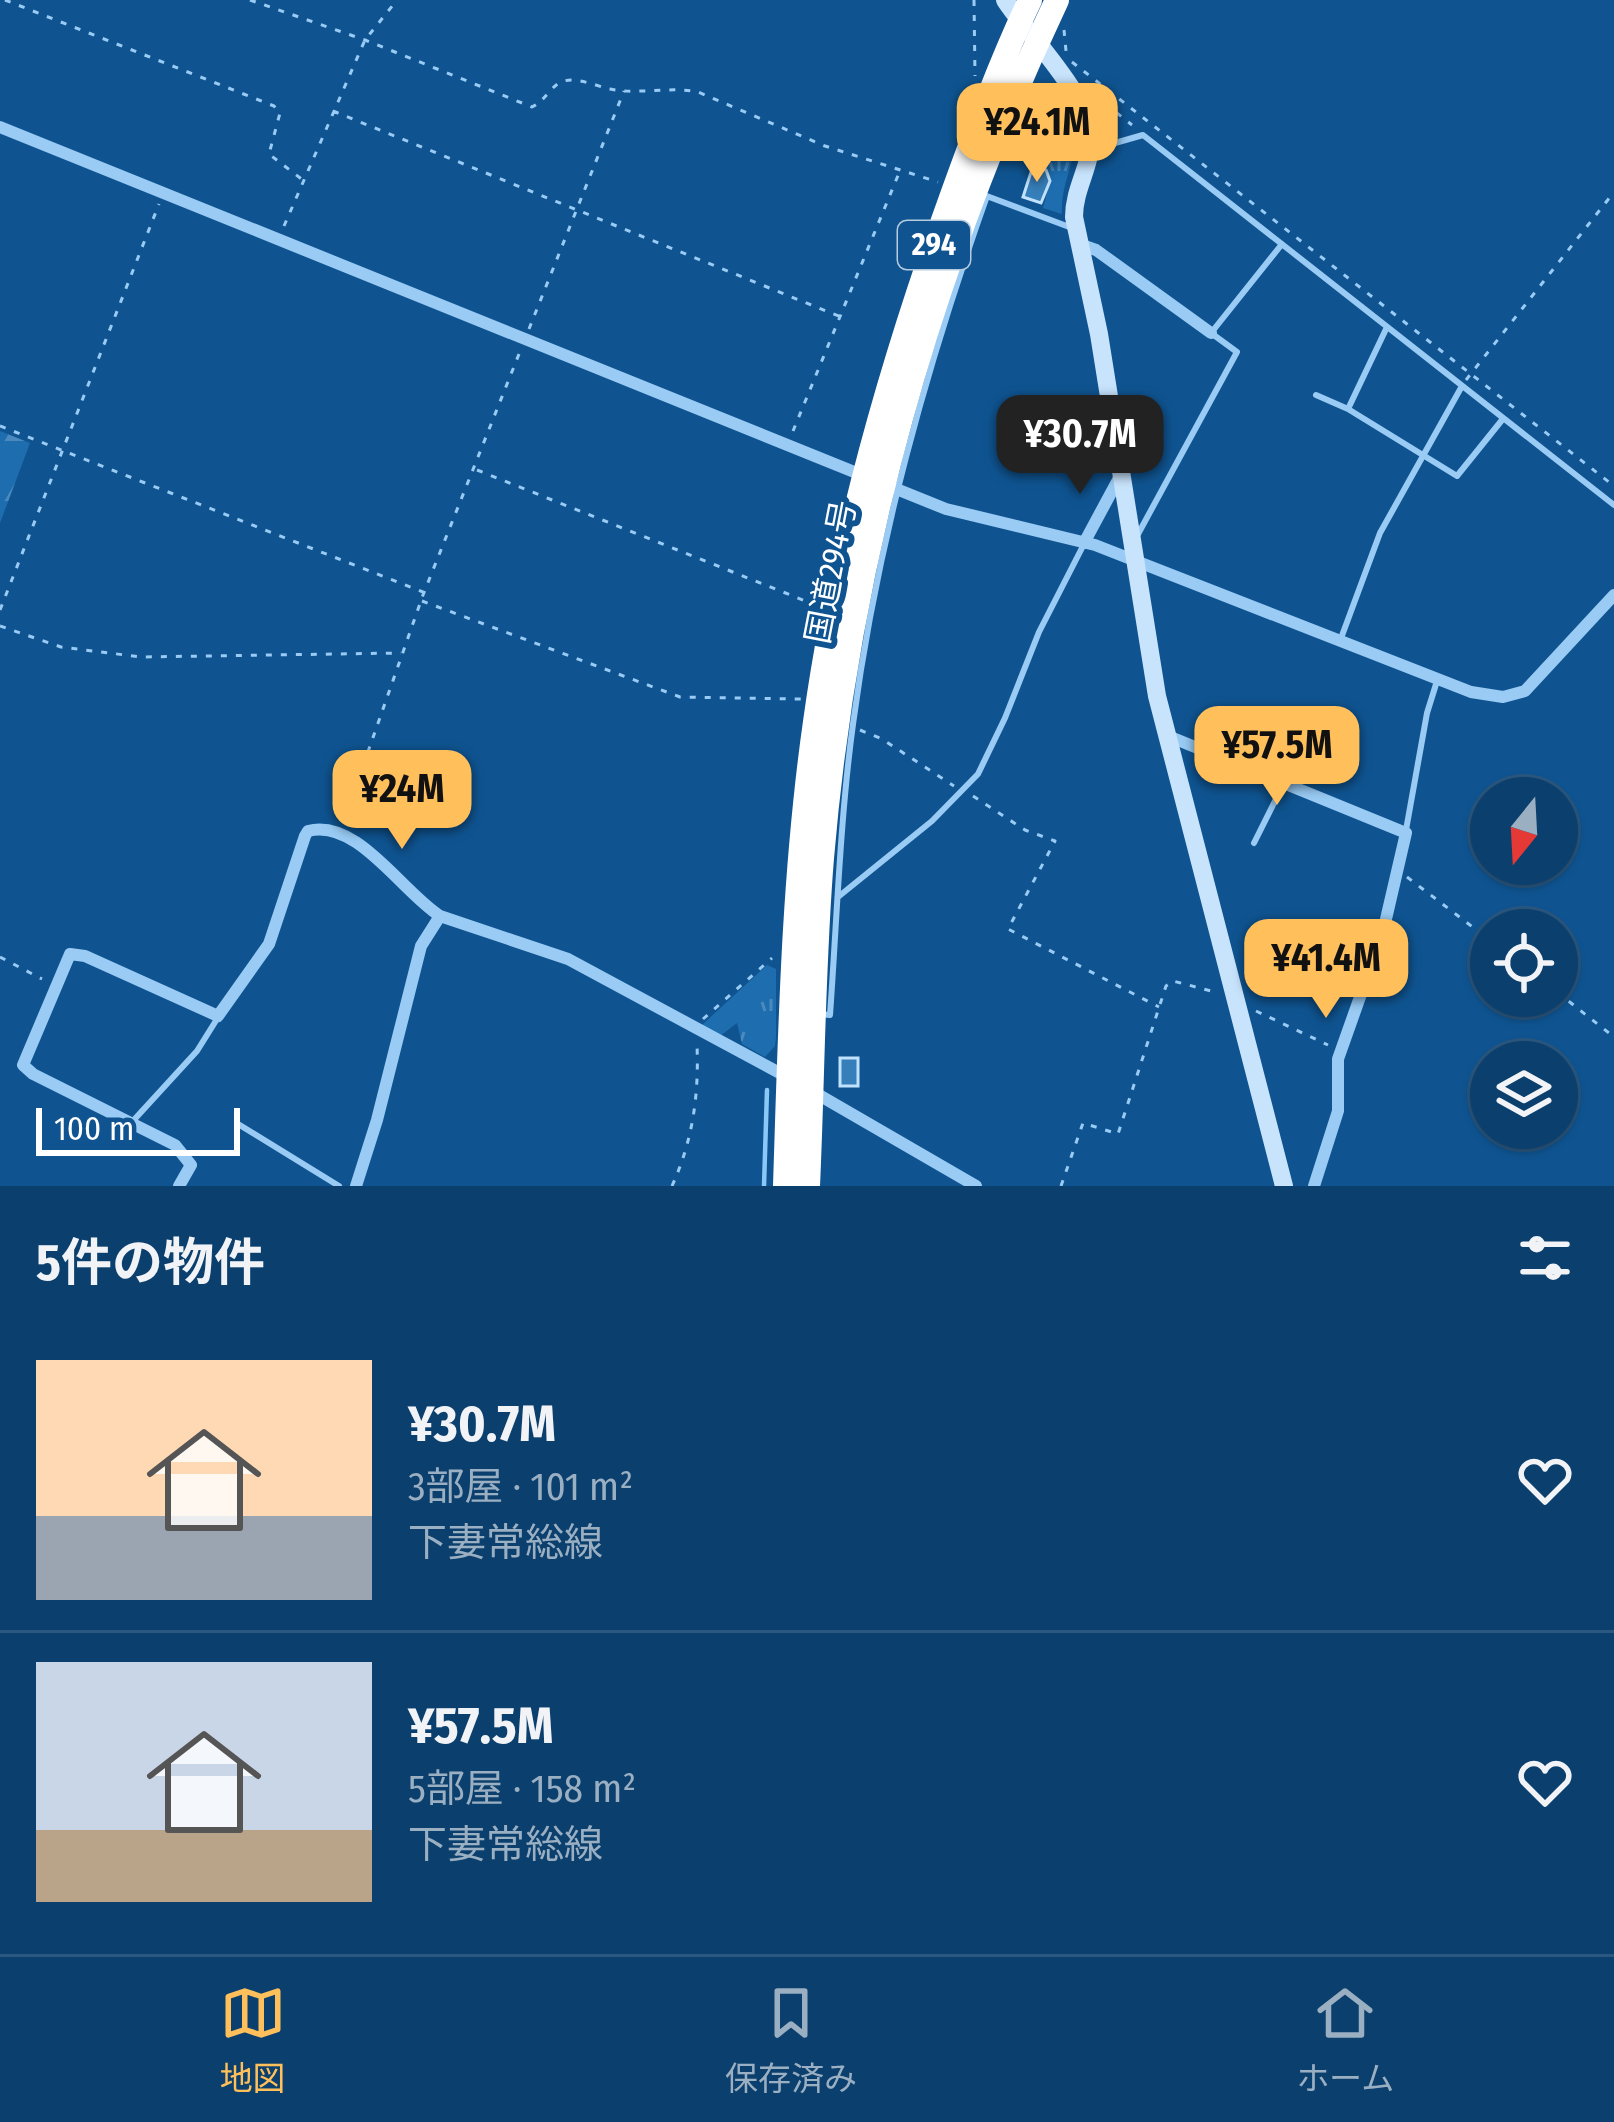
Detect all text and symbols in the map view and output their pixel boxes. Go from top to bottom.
pin: ¥24.1M [939,83,1135,185]
text: ¥24.1M [984,99,1090,145]
road number: 294 [898,221,970,269]
pin: ¥30.7M [982,395,1178,497]
text: ¥30.7M [1023,411,1137,457]
street label: 国道294号 [798,497,864,647]
pin: ¥57.5M [1179,706,1375,808]
text: ¥57.5M [1221,722,1333,768]
pin: ¥24M [331,750,473,852]
text: ¥24M [360,766,444,812]
north arrow [1470,777,1578,885]
map controls [1470,777,1578,1149]
button: locate [1470,909,1578,1017]
pin: ¥41.4M [1228,919,1424,1021]
text: ¥41.4M [1271,935,1381,981]
button: layers [1470,1041,1578,1149]
scale bar [36,1102,240,1155]
text: 100 m [54,1109,134,1149]
icon: filters [1512,1225,1578,1291]
text: 5件の物件 [36,1232,265,1294]
text: ¥30.7M [408,1393,556,1455]
icon: home [132,1408,276,1552]
icon: heart [1512,1447,1578,1513]
text: 3部屋 · 101 m² [408,1464,633,1510]
text: 下妻常総線 [408,1520,603,1566]
text: ¥57.5M [408,1695,553,1757]
icon: home [132,1710,276,1854]
icon: heart [1512,1749,1578,1815]
text: 5部屋 · 158 m² [408,1766,636,1812]
text: 下妻常総線 [408,1822,603,1868]
tab: 地図 [220,1980,286,2100]
tab: 保存済み [725,1980,857,2100]
tab: ホーム [1296,1980,1394,2100]

